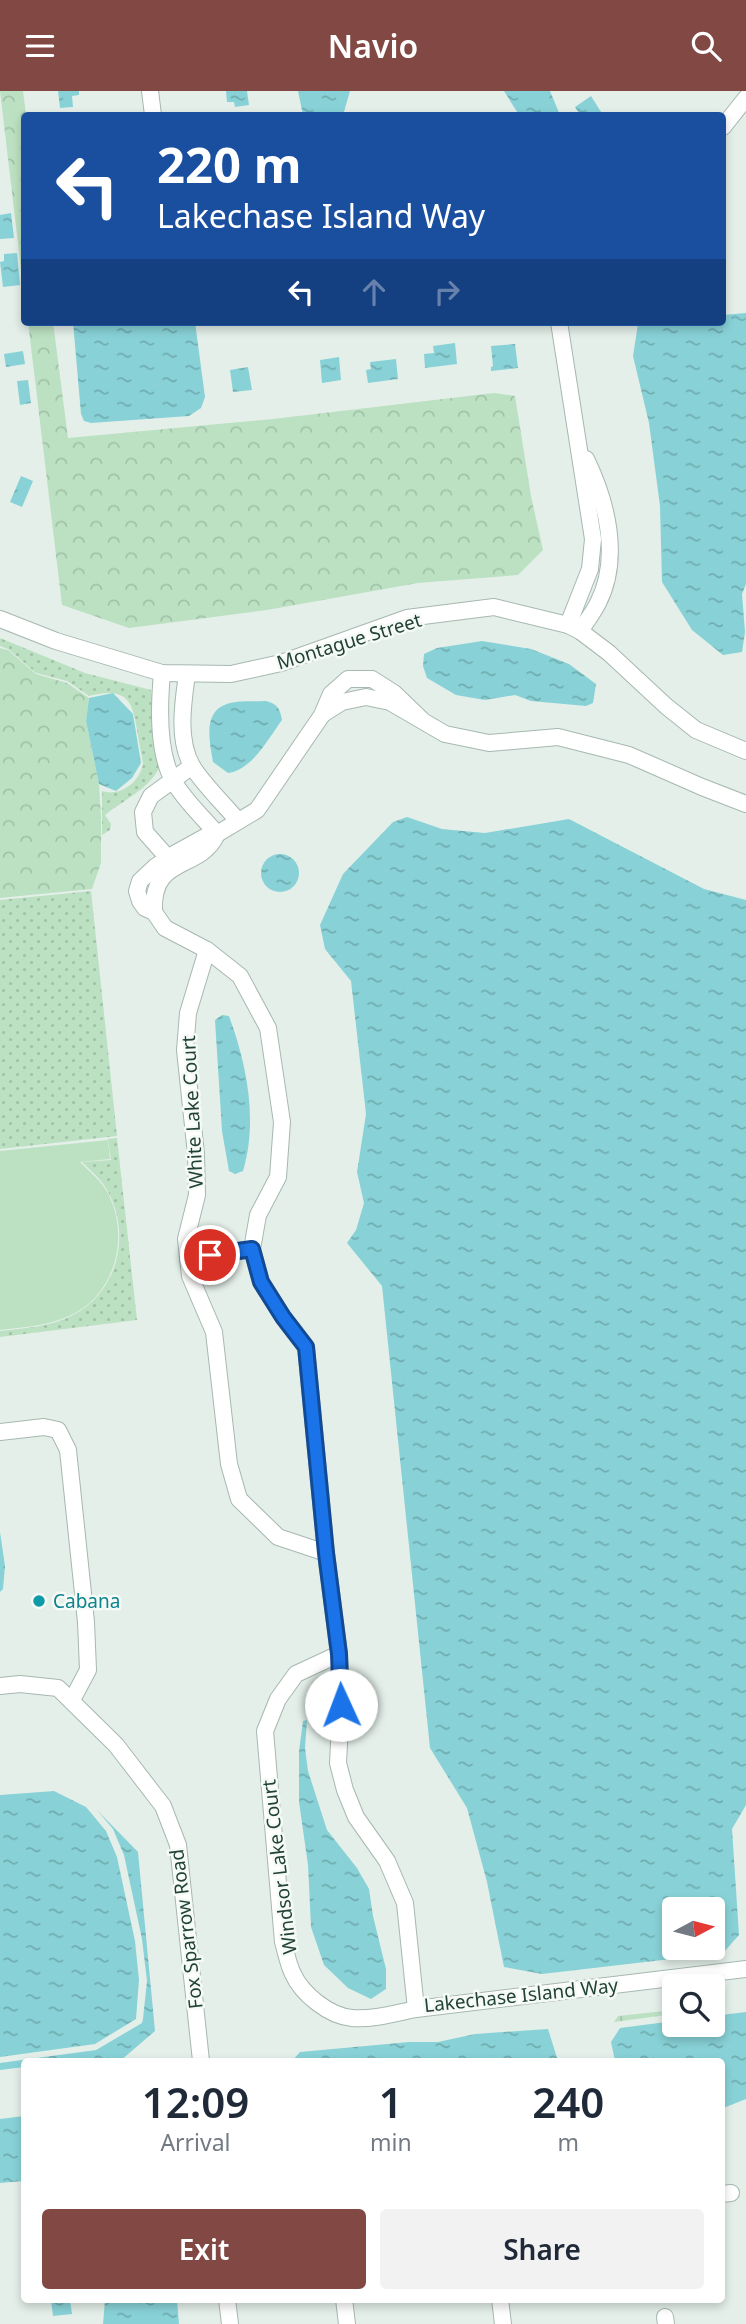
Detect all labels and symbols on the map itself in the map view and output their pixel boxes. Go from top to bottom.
street label: Montague Street [273,607,425,675]
street label: White Lake Court [175,1035,209,1189]
pin [180,1225,240,1285]
place label: Cabana [53,1588,120,1614]
marker: Cabana [31,1593,47,1609]
position arrow [304,1668,378,1742]
street label: Windsor Lake Court [255,1778,303,1956]
street label: Fox Sparrow Road [163,1848,209,2010]
north arrow [662,1897,724,1960]
street label: Lakechase Island Way [423,1972,620,2018]

